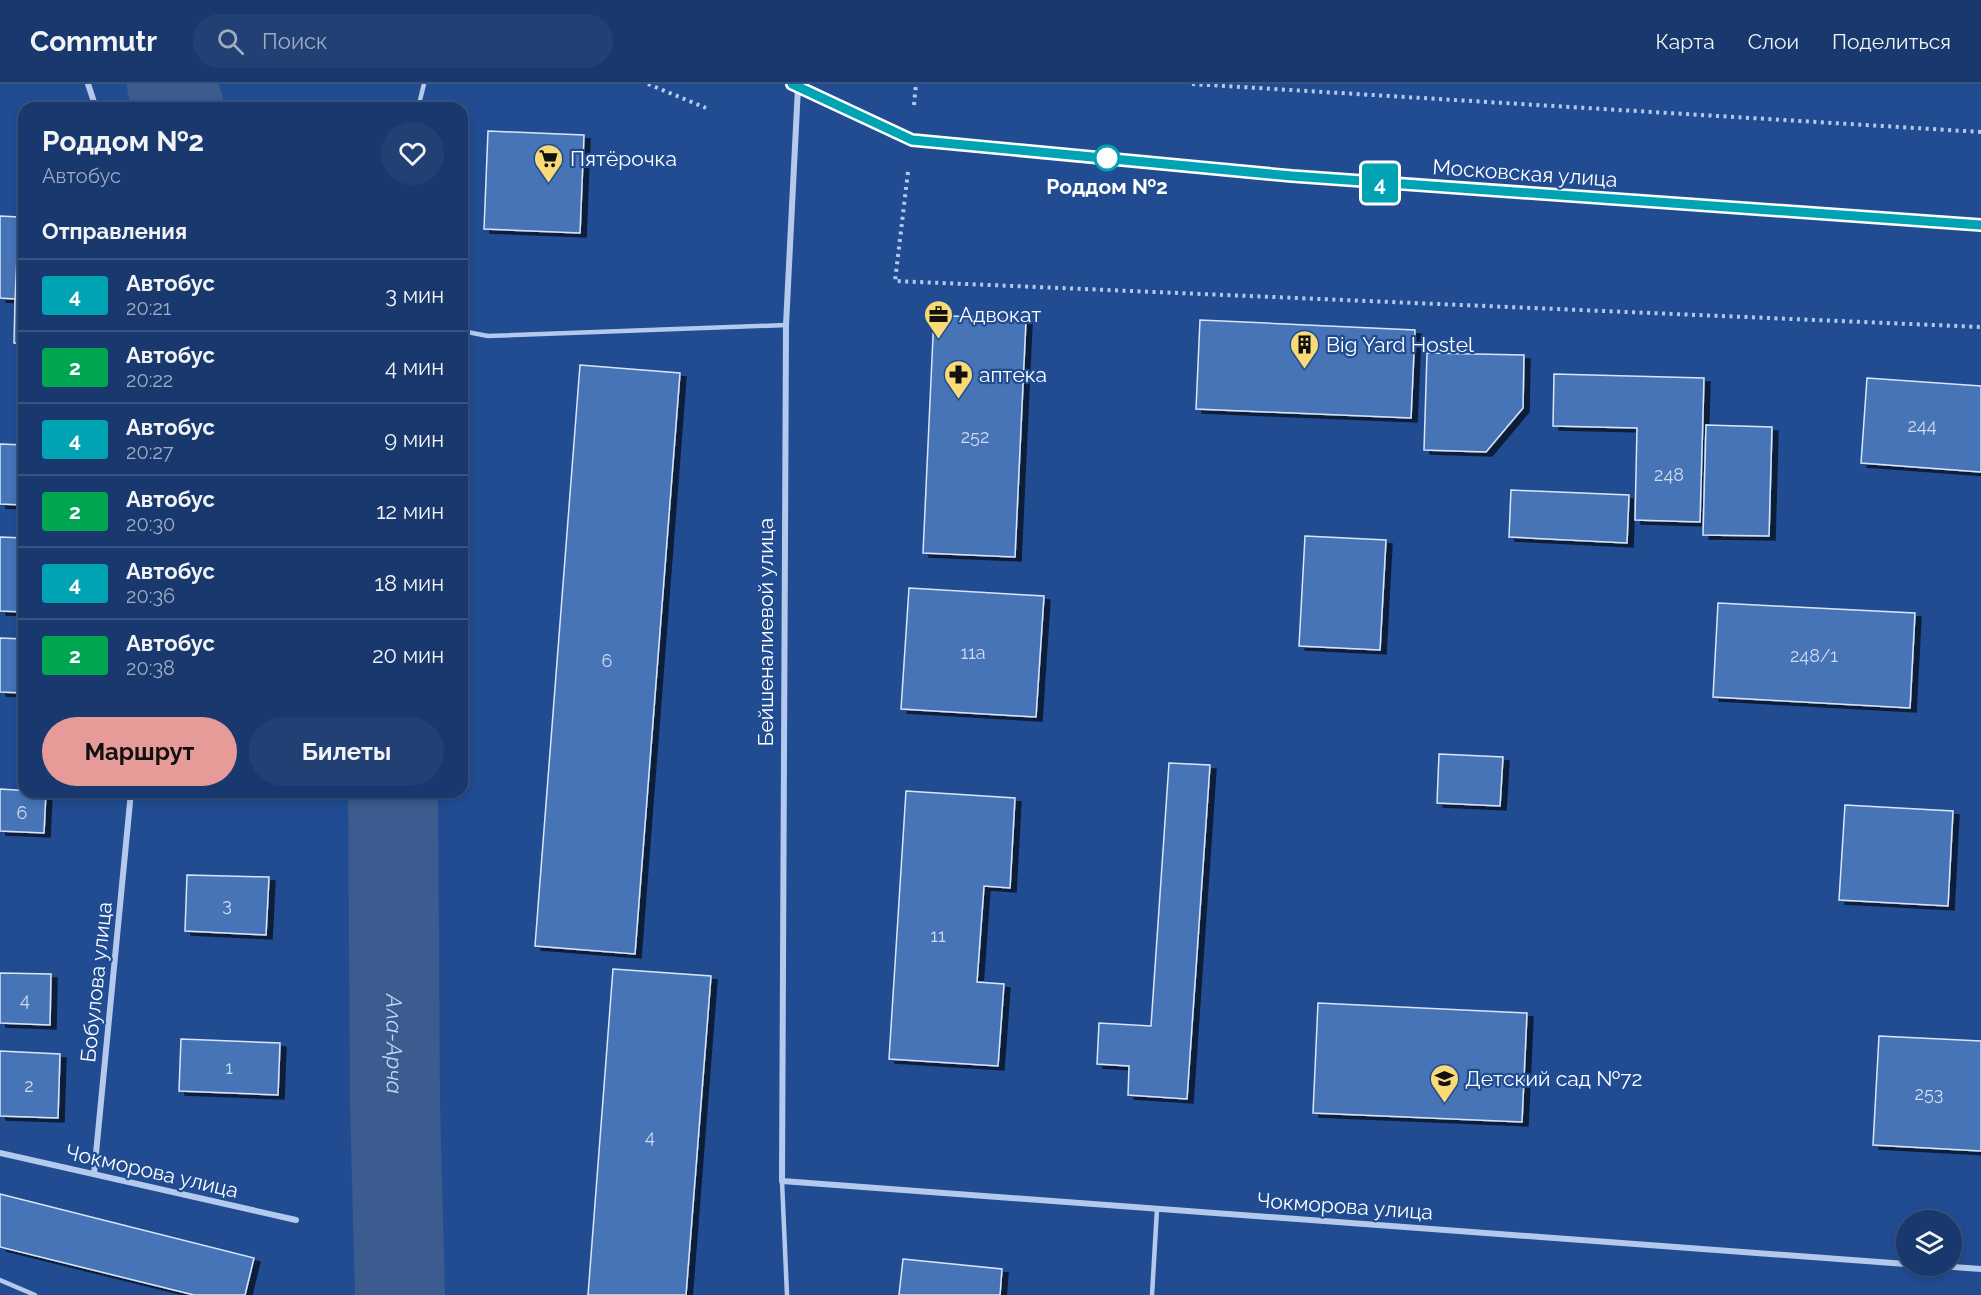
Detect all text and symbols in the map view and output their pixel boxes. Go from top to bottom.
search box [193,14,613,68]
text: Commutr [30,25,157,58]
icon: search [214,25,247,58]
text: Поиск [262,28,327,54]
text: Карта [1656,29,1715,54]
text: Слои [1748,29,1799,54]
text: Поделиться [1832,29,1951,54]
button: heart [381,122,444,185]
text: Роддом №2 [42,125,204,158]
supermarket icon: Пятёрочка [533,142,565,184]
marker: Роддом №2 [1094,145,1120,171]
place label: Пятёрочка [570,146,677,171]
street label: Московская улица [1432,154,1618,192]
text: Автобус [42,164,121,188]
line badge: 4 [1360,164,1400,202]
text: 4 [1374,171,1386,196]
place label: Роддом №2 [1046,174,1168,199]
text: Отправления [42,218,187,244]
text: Автобус [126,270,215,296]
text: 3 мин [385,282,444,308]
text: 4 [69,283,81,308]
text: 20:21 [126,296,171,320]
office icon: Адвокат [922,298,954,340]
place label: Адвокат [959,302,1041,327]
building icon: Big Yard Hostel [1289,328,1321,370]
place label: Big Yard Hostel [1326,332,1474,357]
text: Автобус [126,342,215,368]
text: 4 мин [385,354,444,380]
text: 2 [69,355,81,380]
pharmacy icon: аптека [942,358,974,400]
place label: аптека [979,362,1047,387]
text: 20:22 [126,368,173,392]
text: Автобус [126,414,215,440]
house number: 244 [1907,415,1937,436]
text: 9 мин [384,426,444,452]
house number: 252 [961,426,989,447]
text: 4 [69,427,81,452]
text: 20:27 [126,440,174,464]
house number: 248 [1654,464,1684,485]
text: Автобус [126,486,215,512]
text: 12 мин [376,498,444,524]
text: 2 [69,499,81,524]
text: 20:30 [126,512,175,536]
street label: Бейшеналиевой улица [753,518,778,746]
text: Автобус [126,558,215,584]
text: 18 мин [375,570,444,596]
text: 4 [69,571,81,596]
text: 20:36 [126,584,175,608]
text: Автобус [126,630,215,656]
text: 20 мин [372,642,444,668]
house number: 11a [960,642,986,663]
text: 2 [69,643,81,668]
house number: 248/1 [1790,645,1838,666]
house number: 6 [602,650,613,671]
text: 20:38 [126,656,175,680]
button: Маршрут [42,717,237,786]
button: Билеты [249,717,444,786]
house number: 6 [17,802,28,823]
house number: 3 [222,894,232,915]
street label: Бобулова улица [75,901,117,1063]
house number: 11 [930,925,946,946]
house number: 4 [20,989,30,1010]
water label: Ала-Арча [381,993,408,1094]
house number: 1 [225,1057,233,1078]
school or university icon: Детский сад №72 [1428,1062,1460,1104]
place label: Детский сад №72 [1465,1066,1642,1091]
house number: 2 [24,1075,34,1096]
house number: 253 [1915,1083,1943,1104]
house number: 4 [645,1126,655,1147]
street label: Чокморова улица [63,1139,241,1203]
street label: Чокморова улица [1256,1187,1434,1225]
map controls [1896,1210,1962,1276]
button: layers [1896,1210,1962,1276]

